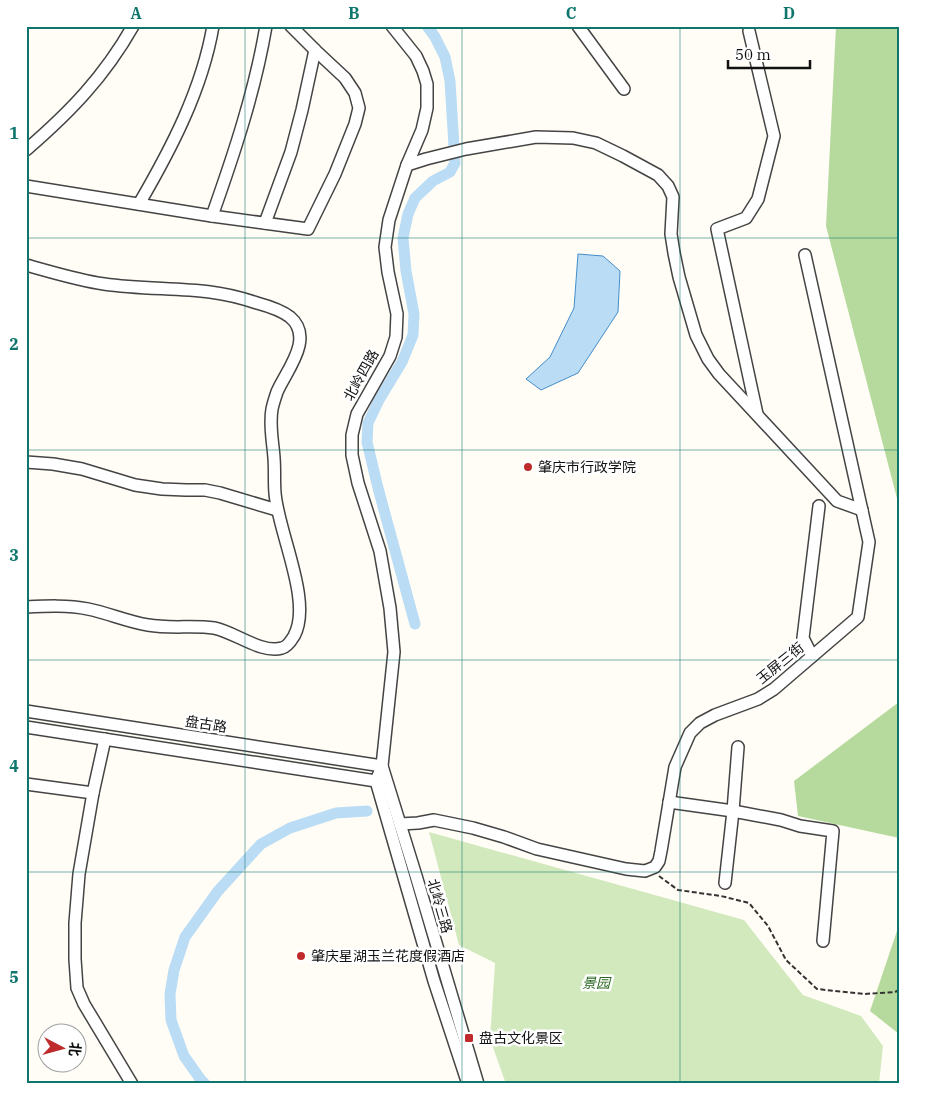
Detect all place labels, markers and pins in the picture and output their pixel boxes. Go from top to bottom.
place label: 肇庆市行政学院 [538,458,636,476]
marker: 肇庆市行政学院 [522,461,534,473]
place label: 肇庆星湖玉兰花度假酒店 [311,947,465,965]
marker: 肇庆星湖玉兰花度假酒店 [295,950,307,962]
place label: 盘古文化景区 [479,1029,563,1047]
marker: 盘古文化景区 [463,1032,475,1044]

